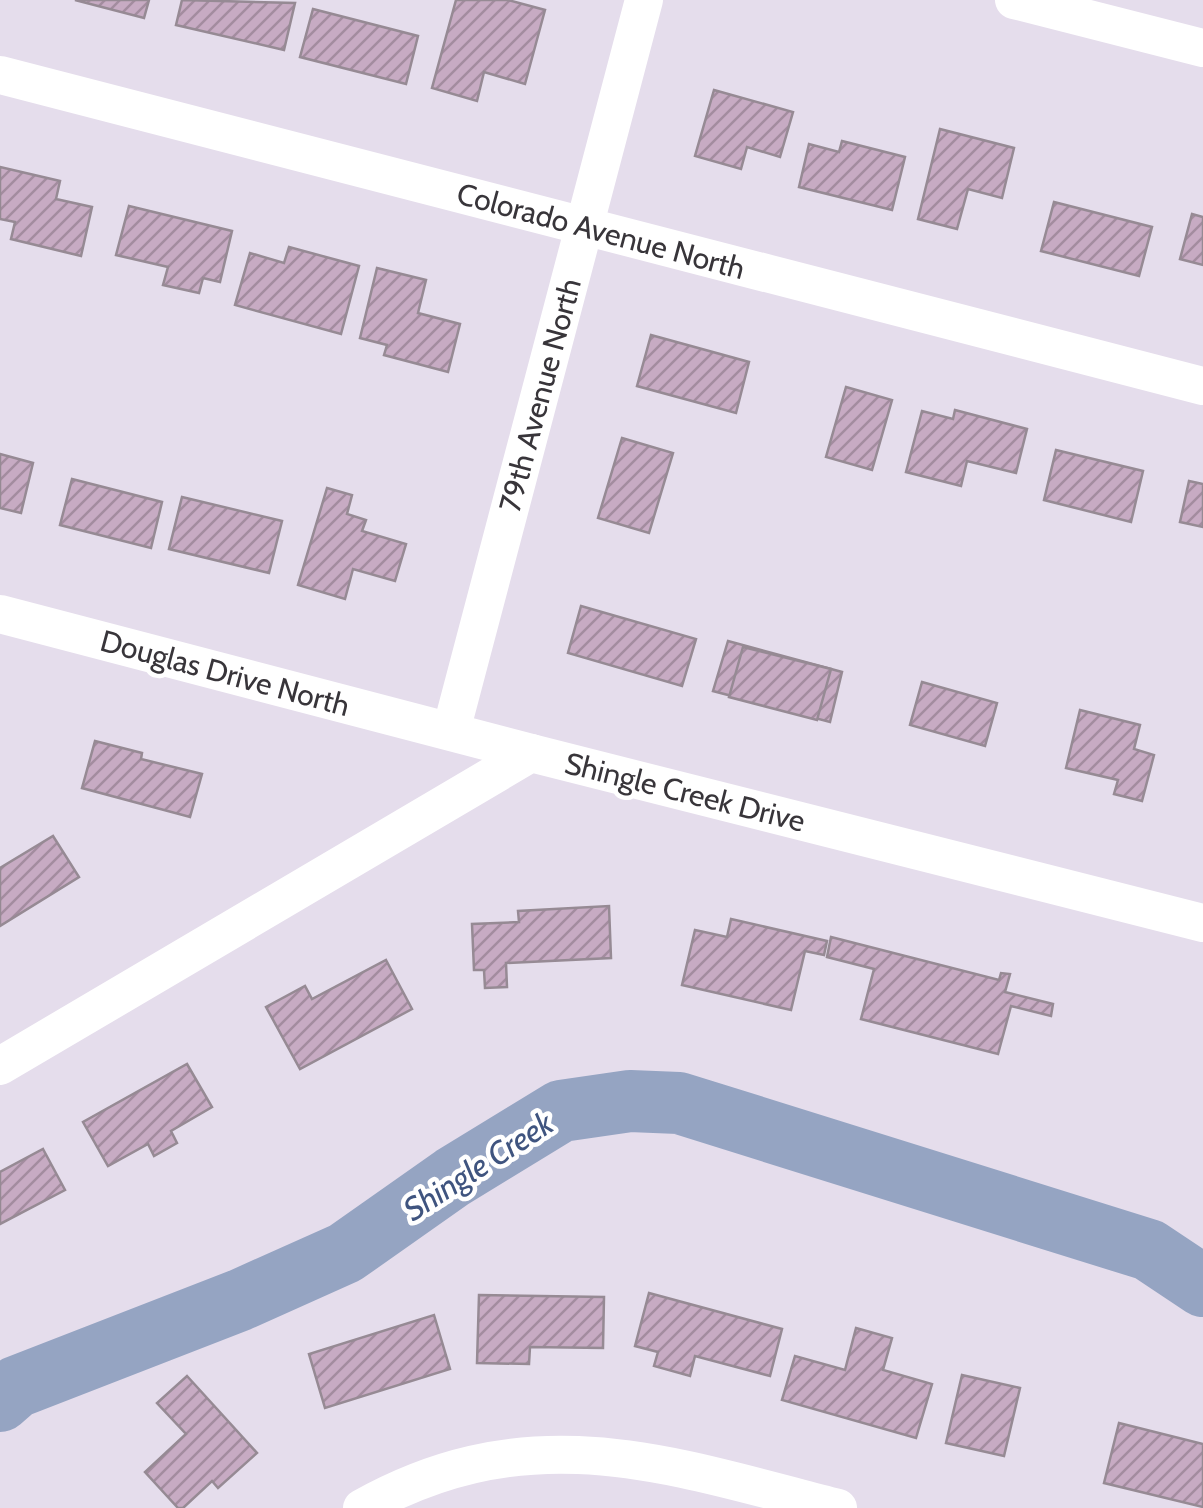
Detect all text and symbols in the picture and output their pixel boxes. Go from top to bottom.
street label: Colorado Avenue North [453,175,749,287]
street label: 79th Avenue North [491,274,589,516]
street label: Douglas Drive North [96,622,354,724]
street label: Shingle Creek Drive [561,744,809,840]
water label: Shingle Creek [396,1102,561,1229]

